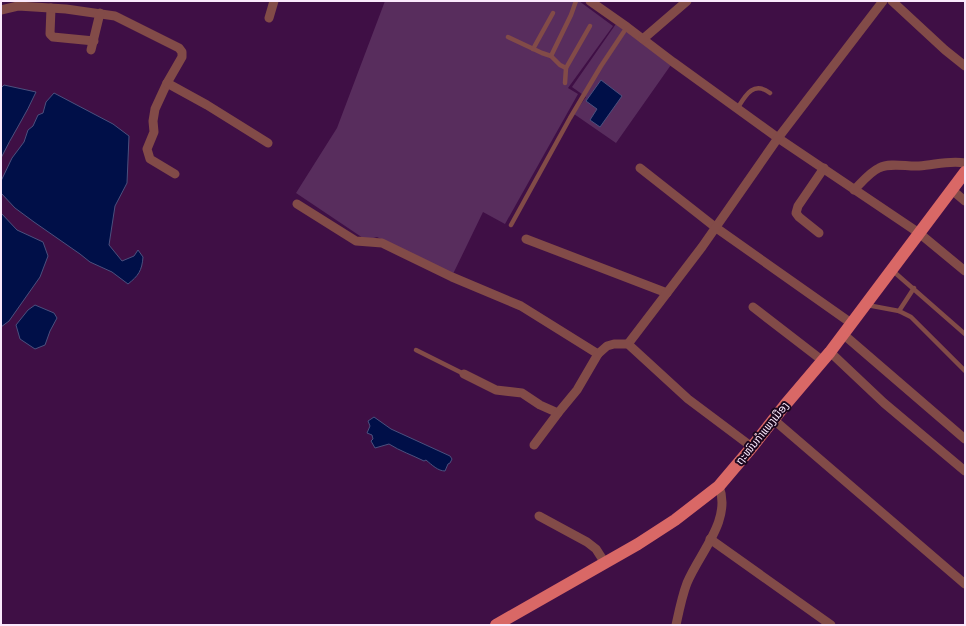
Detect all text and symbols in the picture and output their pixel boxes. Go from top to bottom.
street label: ຖະໜົນກຳແພງເມືອງ [732,399,792,467]

